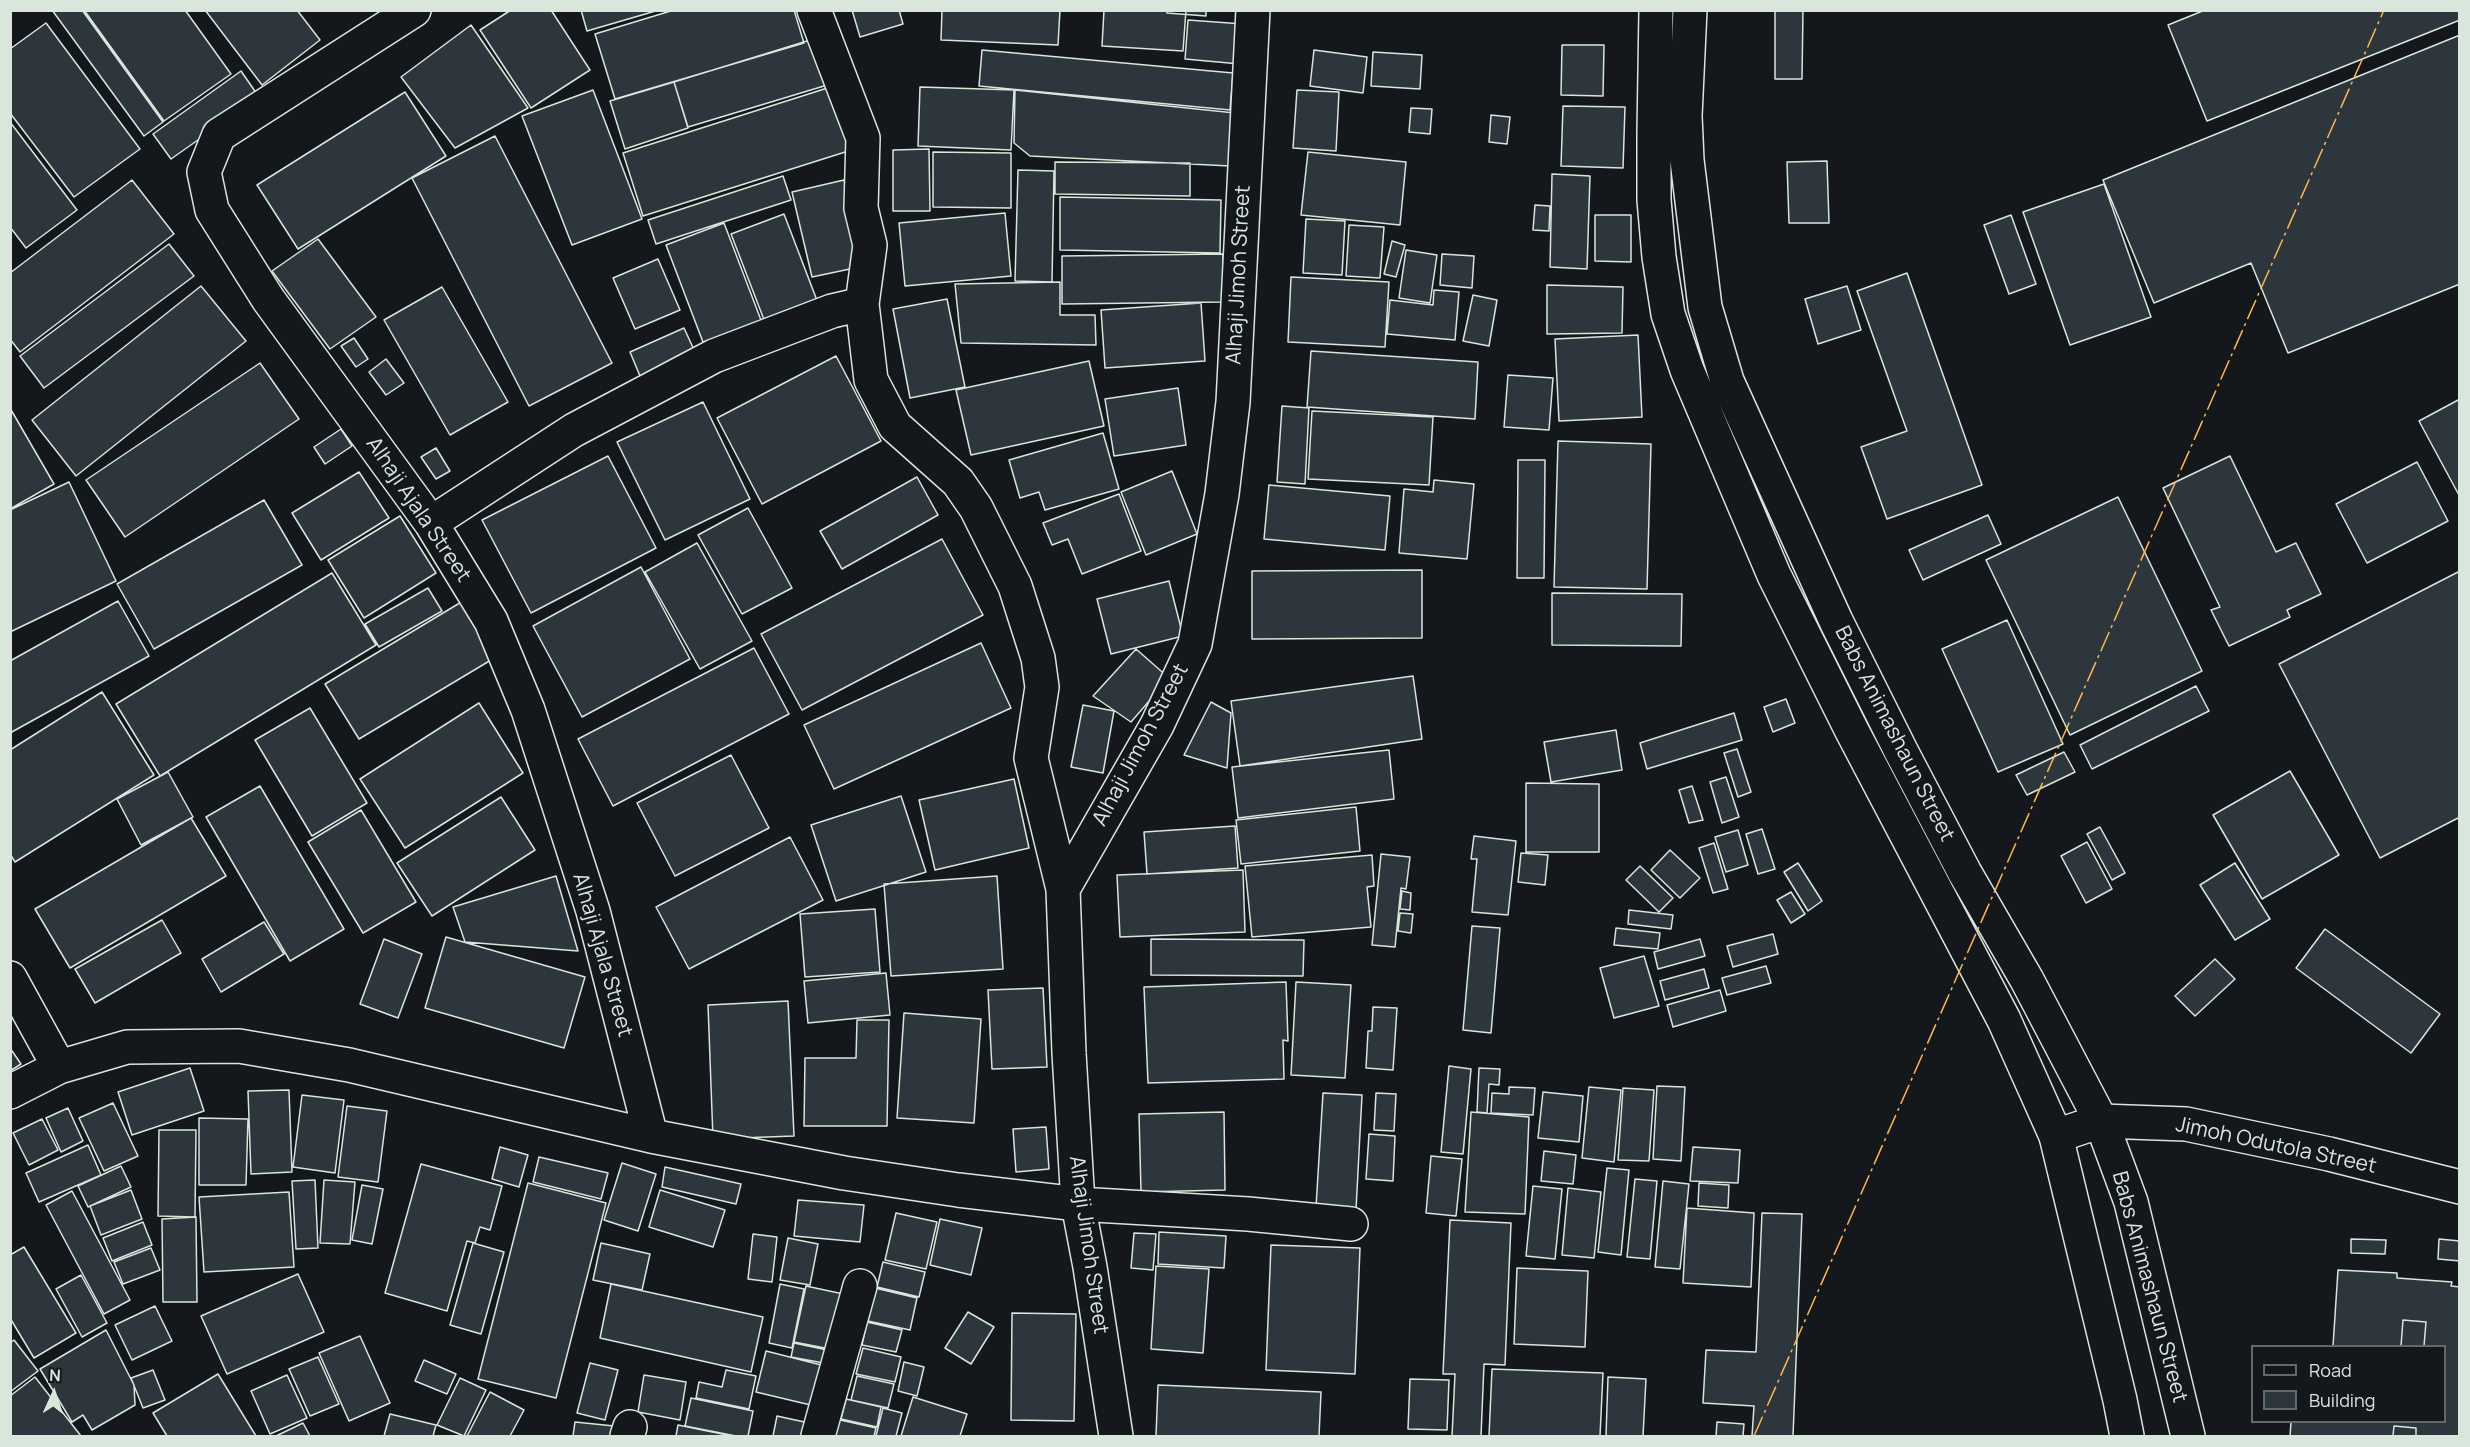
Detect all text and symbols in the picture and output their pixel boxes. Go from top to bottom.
street label: Alhaji Jimoh Street [1222,185,1256,365]
street label: Alhaji Ajala Street [360,433,476,587]
street label: Babs Animashaun Street [1829,622,1959,846]
street label: Alhaji Jimoh Street [1088,660,1194,830]
street label: Alhaji Ajala Street [567,870,637,1040]
street label: Jimoh Odutola Street [2173,1112,2379,1180]
street label: Alhaji Jimoh Street [1063,1154,1113,1336]
street label: Babs Animashaun Street [2106,1169,2192,1405]
legend [2251,1345,2446,1423]
text: Road [2309,1358,2352,1382]
north arrow [24,1363,84,1423]
text: N [49,1364,61,1386]
text: Building [2309,1388,2375,1412]

